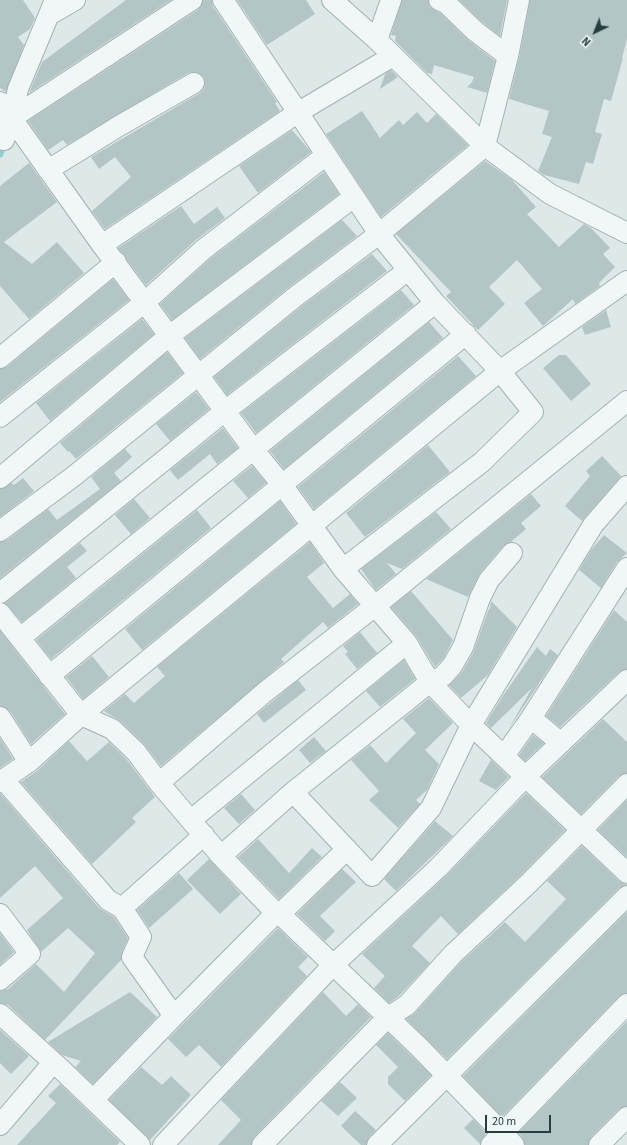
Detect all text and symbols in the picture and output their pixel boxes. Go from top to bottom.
north arrow [575,12,615,52]
text: N [579,33,594,49]
scale bar [487,1107,553,1133]
text: 20 m [492,1113,516,1130]

